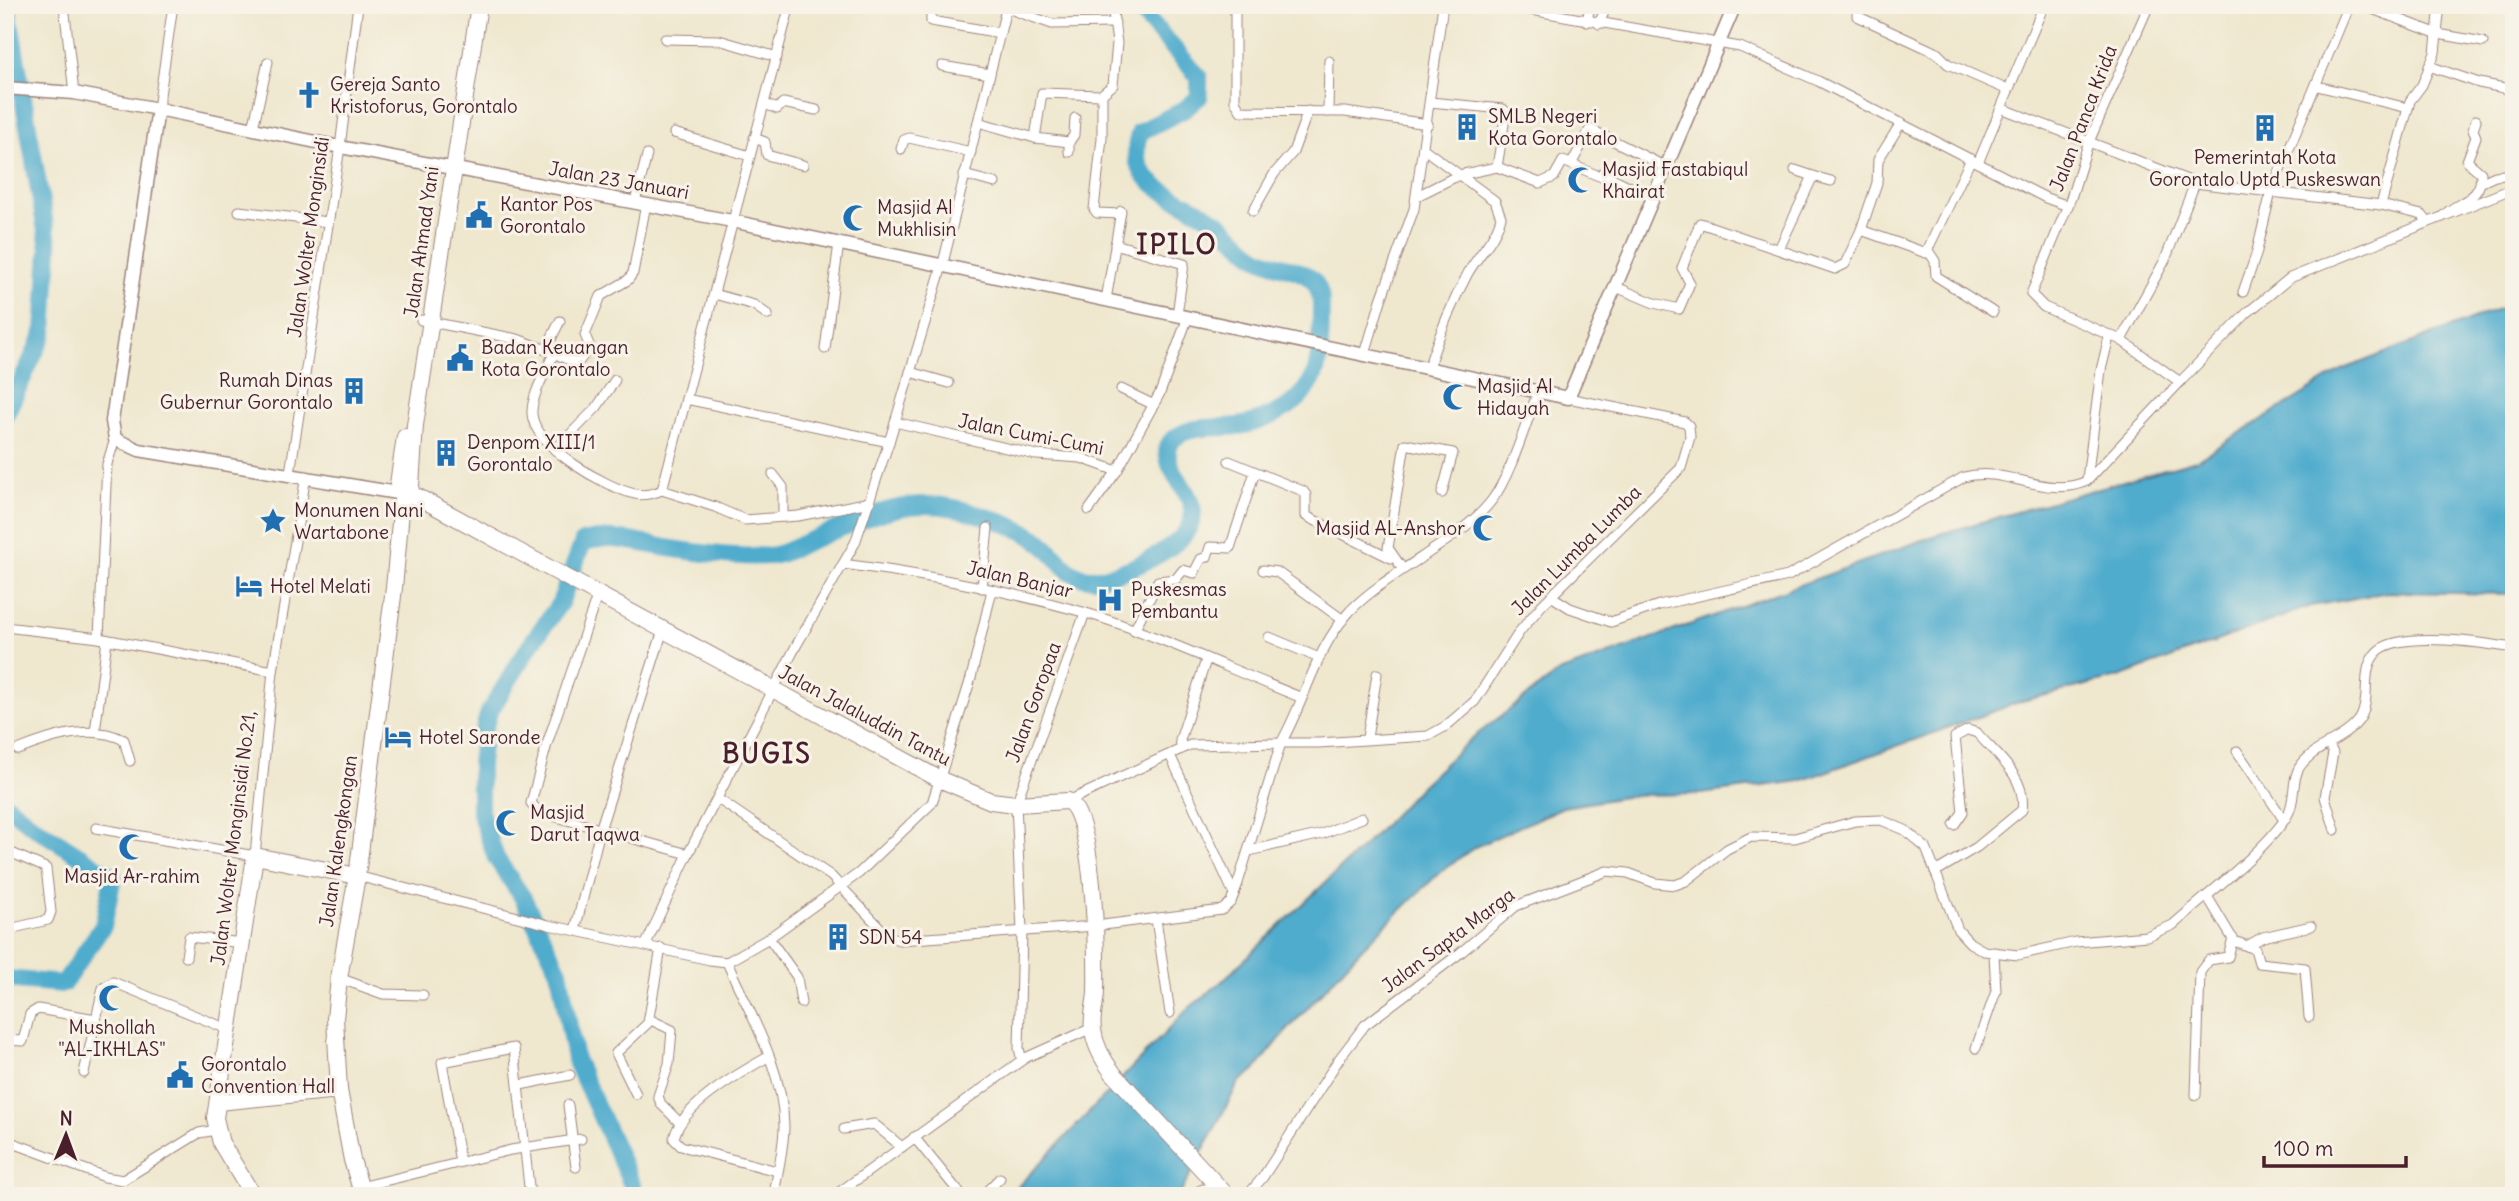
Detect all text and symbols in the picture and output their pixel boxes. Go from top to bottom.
street label: Jalan Panca Krida [2044,41,2122,194]
place label: Gereja Santo Kristoforus, Gorontalo [330,72,518,118]
church icon: Gereja Santo Kristoforus, Gorontalo [294,80,324,110]
place label: SMLB Negeri Kota Gorontalo [1488,104,1618,150]
building icon: SMLB Negeri Kota Gorontalo [1452,112,1482,142]
building icon: Pemerintah Kota Gorontalo Uptd Puskeswan [2250,113,2280,143]
street label: Jalan Wolter Monginsidi [282,135,334,339]
place label: Pemerintah Kota Gorontalo Uptd Puskeswan [2149,145,2381,191]
street label: Jalan 23 Januari [547,156,691,204]
place label: Masjid Fastabiqul Khairat [1602,157,1748,203]
street label: Jalan Ahmad Yani [398,165,444,319]
mosque icon: Masjid Fastabiqul Khairat [1566,165,1596,195]
place label: Kantor Pos Gorontalo [500,192,593,238]
place label: Masjid Al Mukhlisin [877,195,956,241]
public building icon: Kantor Pos Gorontalo [464,200,494,230]
mosque icon: Masjid Al Mukhlisin [841,203,871,233]
district label: IPILO [1136,228,1218,261]
place label: Badan Keuangan Kota Gorontalo [481,335,629,381]
public building icon: Badan Keuangan Kota Gorontalo [445,343,475,373]
place label: Rumah Dinas Gubernur Gorontalo [160,368,333,414]
place label: Masjid Al Hidayah [1477,374,1552,420]
building icon: Rumah Dinas Gubernur Gorontalo [339,376,369,406]
mosque icon: Masjid Al Hidayah [1441,382,1471,412]
street label: Jalan Cumi-Cumi [956,408,1106,460]
place label: Denpom XIII/1 Gorontalo [467,430,596,476]
building icon: Denpom XIII/1 Gorontalo [431,438,461,468]
street label: Jalan Lumba Lumba [1506,480,1646,620]
place label: Monumen Nani Wartabone [294,498,423,544]
place icon: Monumen Nani Wartabone [258,506,288,536]
mosque icon: Masjid AL-Anshor [1471,513,1501,543]
place label: Masjid AL-Anshor [1316,516,1465,540]
street label: Jalan Banjar [965,555,1076,603]
hotel icon: Hotel Melati [234,571,264,601]
place label: Hotel Melati [270,574,371,598]
place label: Puskesmas Pembantu [1131,577,1227,623]
hospital icon: Puskesmas Pembantu [1095,585,1125,615]
street label: Jalan Goropaa [1000,638,1066,765]
street label: Jalan Jalaluddin Tantu [775,659,955,771]
street label: Jalan Wolter Monginsidi No.21, [205,709,261,967]
hotel icon: Hotel Saronde [383,722,413,752]
place label: Hotel Saronde [419,725,540,749]
district label: BUGIS [722,737,812,770]
street label: Jalan Kalengkongan [314,754,362,928]
place label: Masjid Darut Taqwa [530,800,640,846]
mosque icon: Masjid Darut Taqwa [494,808,524,838]
mosque icon: Masjid Ar-rahim [117,832,147,862]
place label: Masjid Ar-rahim [64,864,200,888]
street label: Jalan Sapta Marga [1377,882,1519,998]
building icon: SDN 54 [823,922,853,952]
place label: SDN 54 [859,925,923,949]
mosque icon: Mushollah "AL-IKHLAS" [97,983,127,1013]
place label: Mushollah "AL-IKHLAS" [58,1015,166,1061]
place label: Gorontalo Convention Hall [201,1052,335,1098]
public building icon: Gorontalo Convention Hall [165,1060,195,1090]
north arrow [32,1100,102,1170]
text: N [60,1106,73,1130]
scale bar [2264,1124,2405,1168]
text: 100 m [2274,1135,2333,1162]

